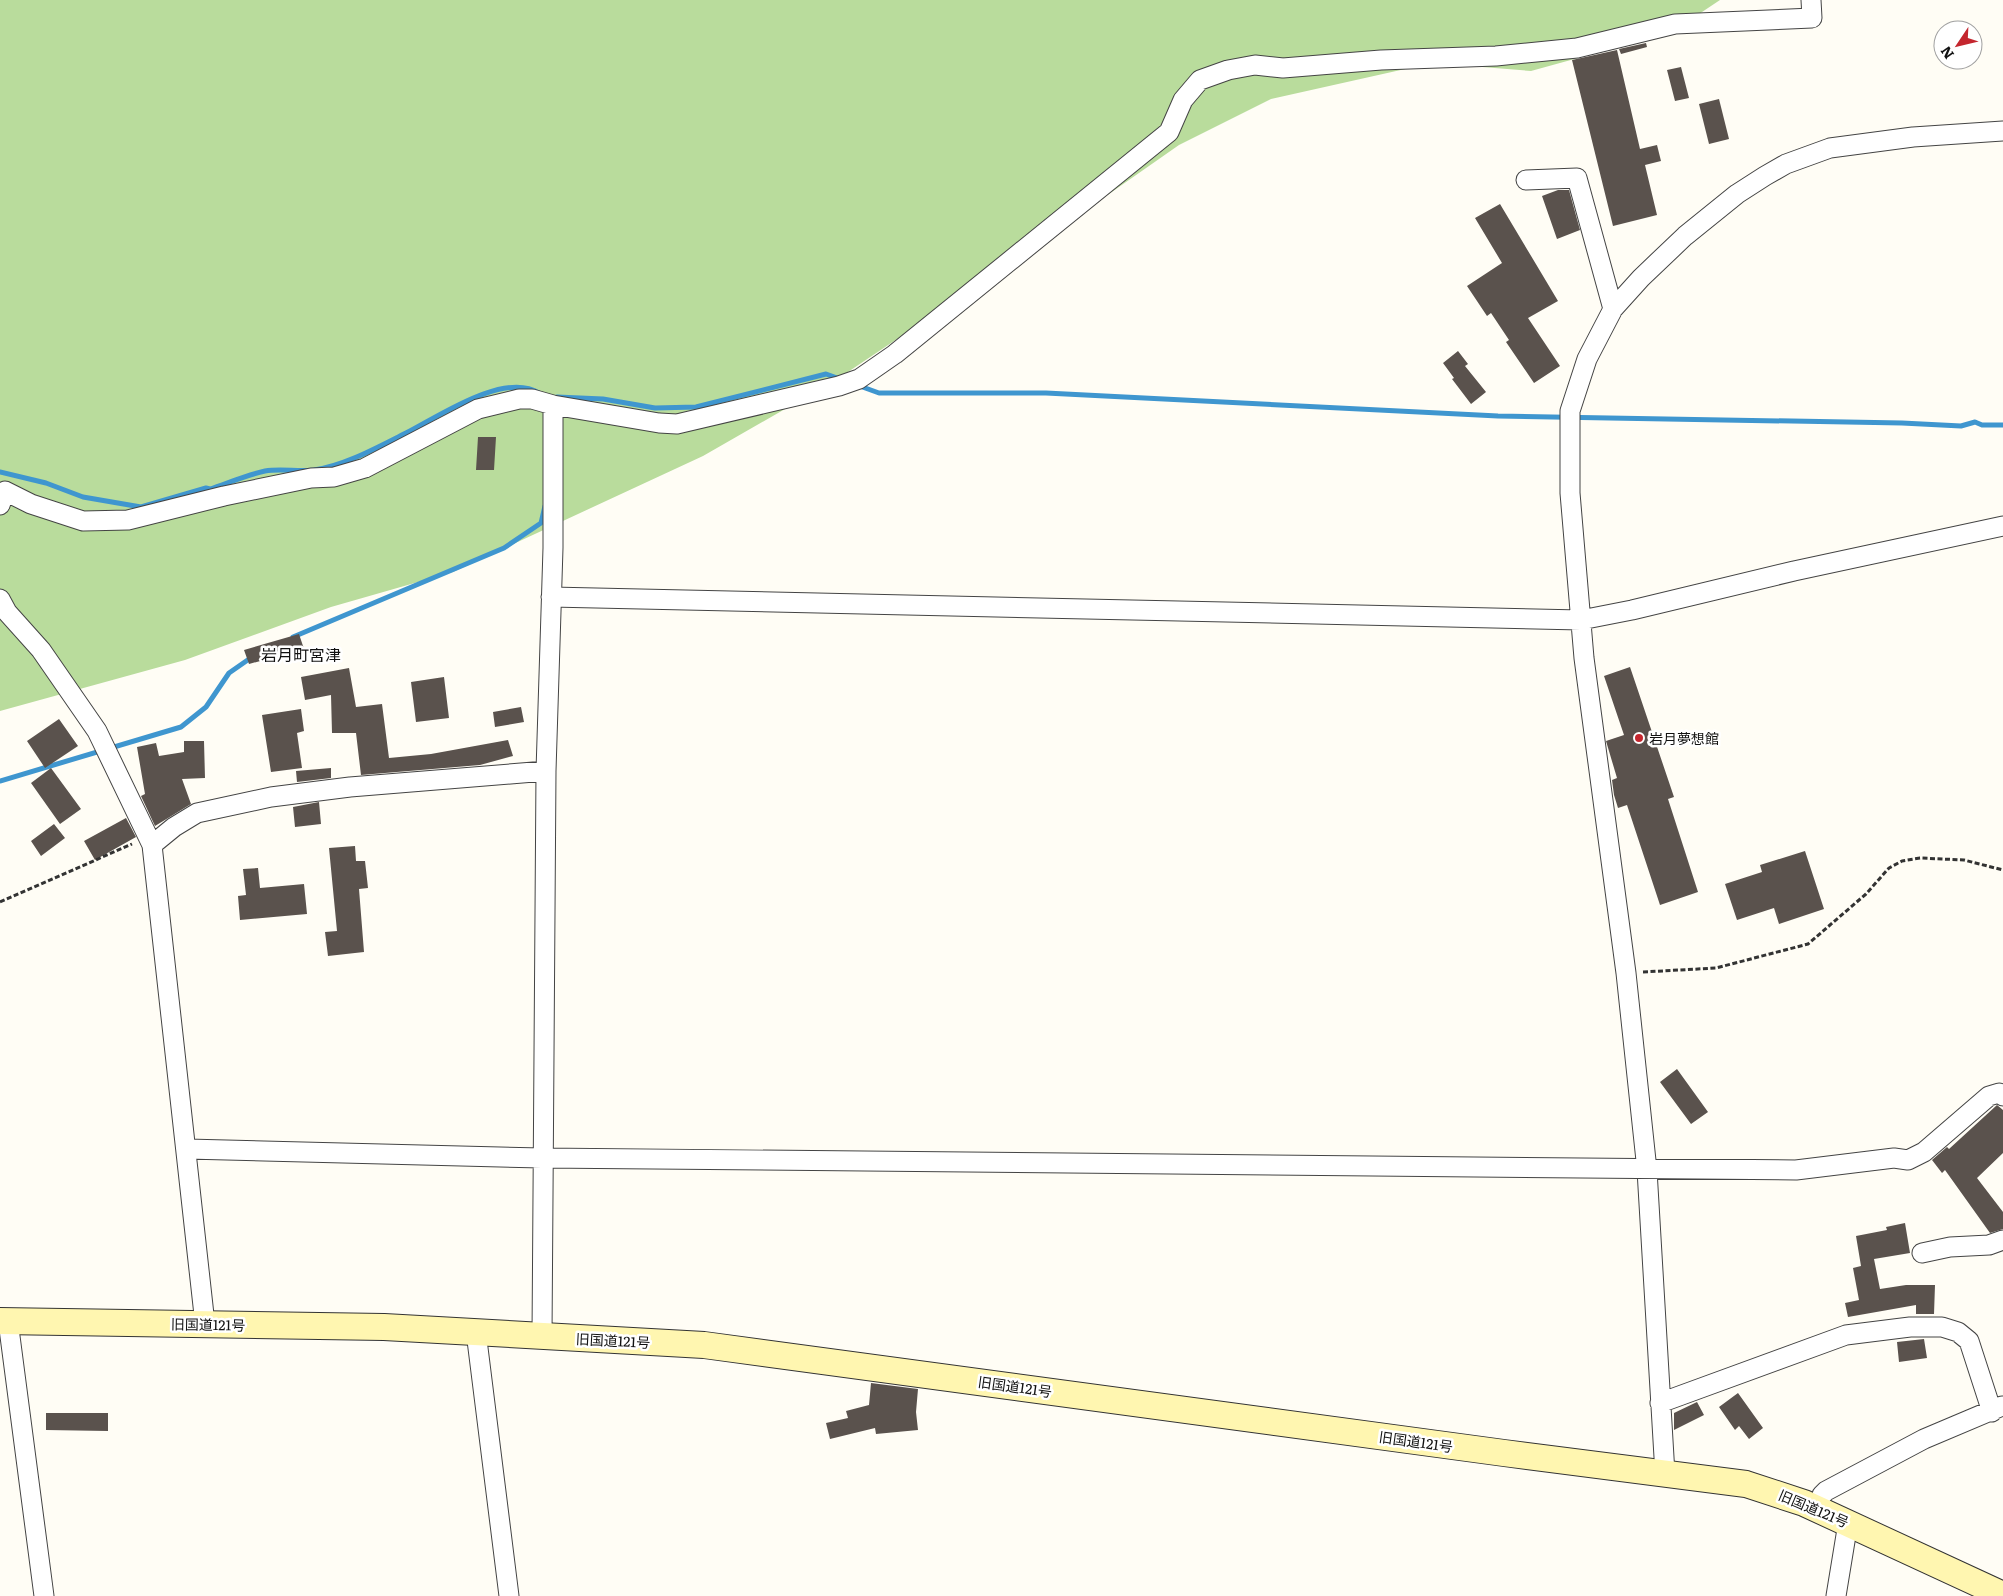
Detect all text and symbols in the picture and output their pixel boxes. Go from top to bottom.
north arrow [1933,20,1983,70]
text: N [1935,42,1958,64]
district label: 岩月町宮津 [261,642,341,666]
place label: 岩月夢想館 [1649,728,1719,748]
marker: 岩月夢想館 [1633,732,1645,744]
street label: 旧国道121号 [171,1313,245,1335]
street label: 旧国道121号 [575,1328,651,1352]
street label: 旧国道121号 [977,1371,1053,1401]
street label: 旧国道121号 [1378,1426,1454,1456]
street label: 旧国道121号 [1776,1484,1852,1532]

